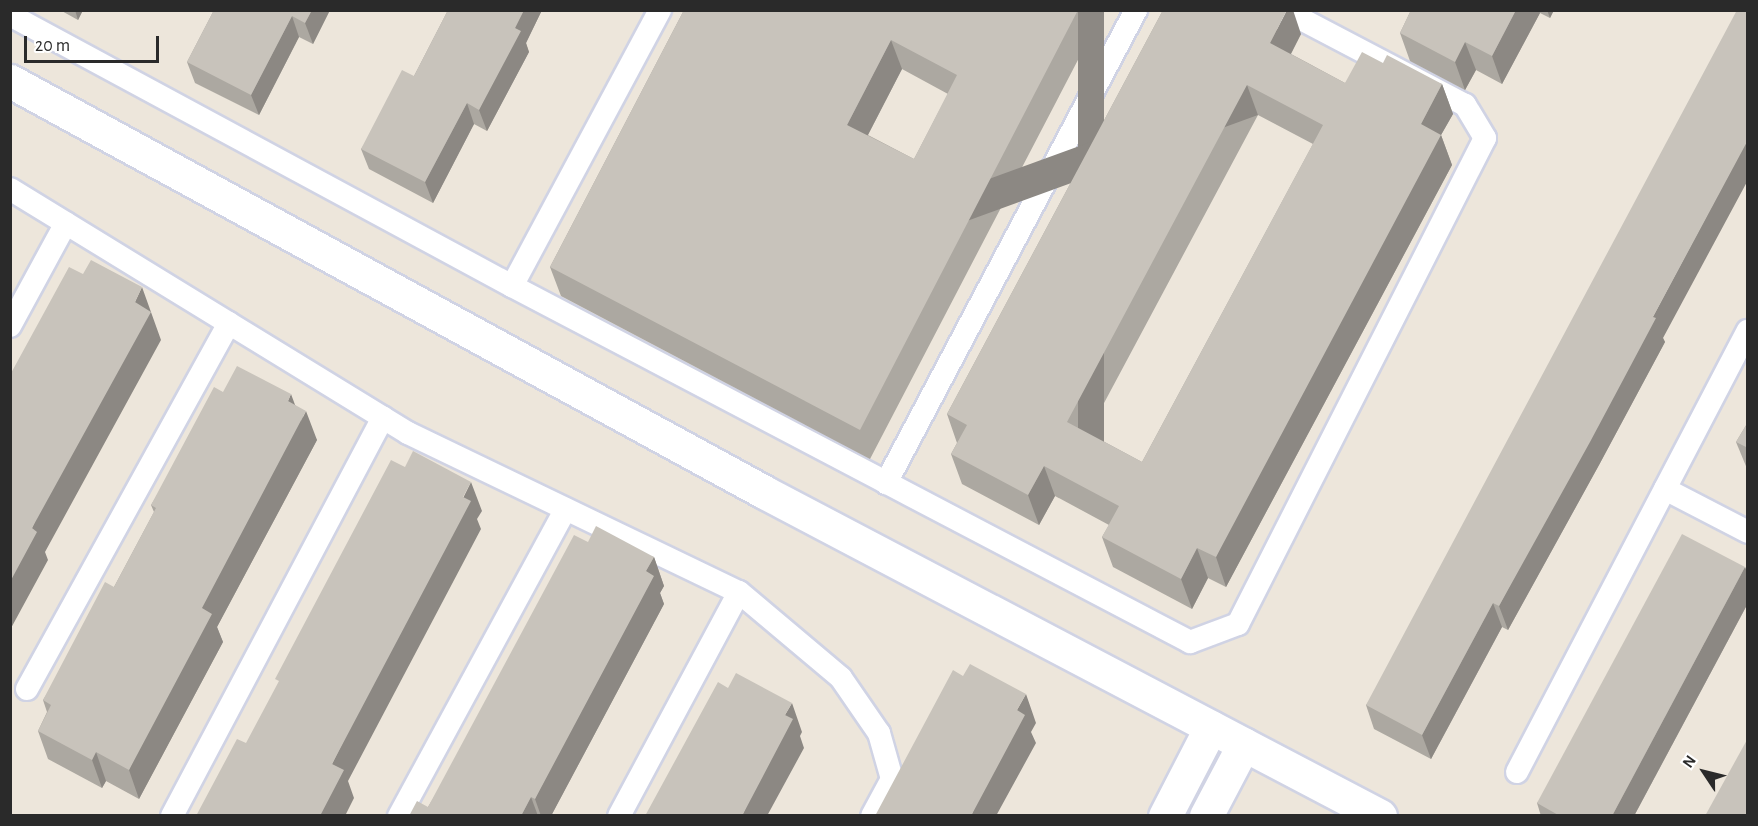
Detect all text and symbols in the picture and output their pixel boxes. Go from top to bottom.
scale bar [27,24,162,62]
text: 20 m [35,37,70,55]
north arrow [1674,742,1734,802]
text: N [1680,753,1699,771]

